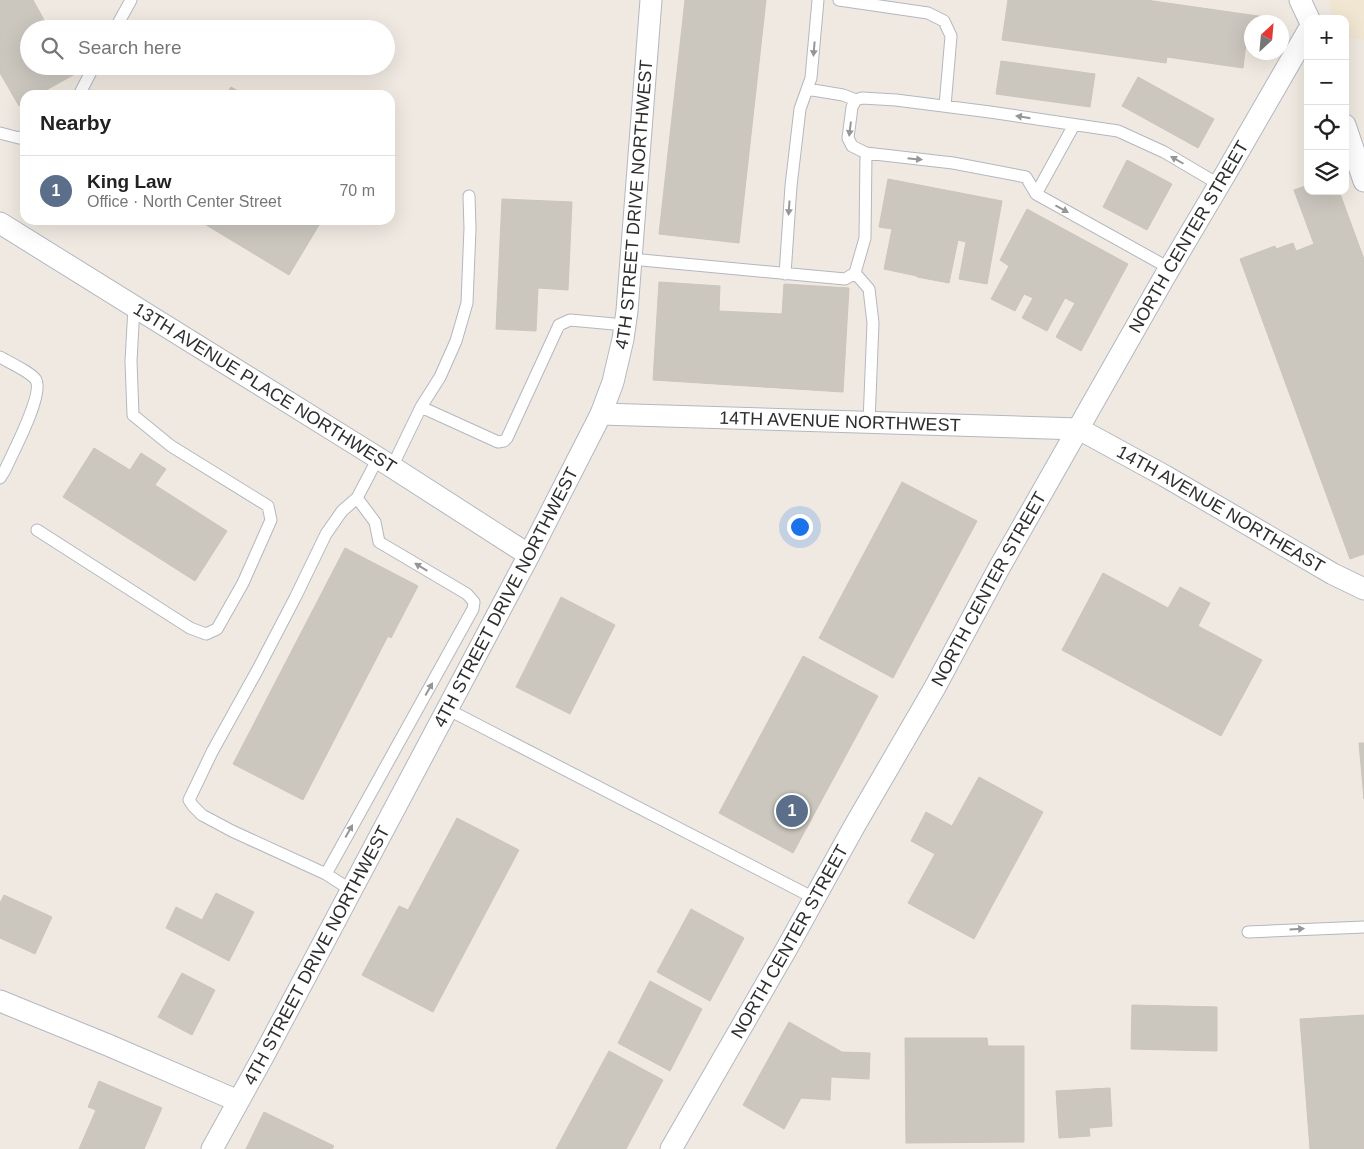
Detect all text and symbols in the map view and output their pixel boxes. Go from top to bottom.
north arrow [1244,15,1289,60]
map controls [1304,15,1349,195]
button: + [1304,15,1349,60]
search box [20,20,395,75]
icon: search [38,34,66,62]
text: Search here [78,37,182,58]
one-way arrow [809,41,817,57]
street label: 4TH STREET DRIVE NORTHWEST [611,59,656,351]
button: − [1304,60,1349,105]
button: locate [1304,105,1349,150]
text: Nearby [40,111,111,134]
one-way arrow [1014,113,1030,121]
one-way arrow [846,121,854,137]
street label: NORTH CENTER STREET [1125,137,1252,336]
button: layers [1304,150,1349,195]
one-way arrow [907,155,923,163]
one-way arrow [1170,156,1185,164]
text: King Law [87,171,171,192]
text: 1 [52,182,60,199]
text: 70 m [339,182,375,199]
text: Office · North Center Street [87,193,281,210]
one-way arrow [785,201,793,217]
one-way arrow [1056,204,1069,213]
street label: 13TH AVENUE PLACE NORTHWEST [130,299,400,477]
street label: 14TH AVENUE NORTHWEST [719,408,961,435]
street label: 14TH AVENUE NORTHEAST [1113,442,1328,577]
street label: 4TH STREET DRIVE NORTHWEST [430,464,582,731]
street label: NORTH CENTER STREET [927,488,1050,690]
your location [787,514,813,540]
one-way arrow [415,562,428,571]
one-way arrow [424,683,433,696]
pin: 1 [776,792,808,830]
street label: 4TH STREET DRIVE NORTHWEST [239,822,394,1088]
one-way arrow [345,825,354,838]
street label: NORTH CENTER STREET [727,841,852,1042]
one-way arrow [1289,925,1305,933]

